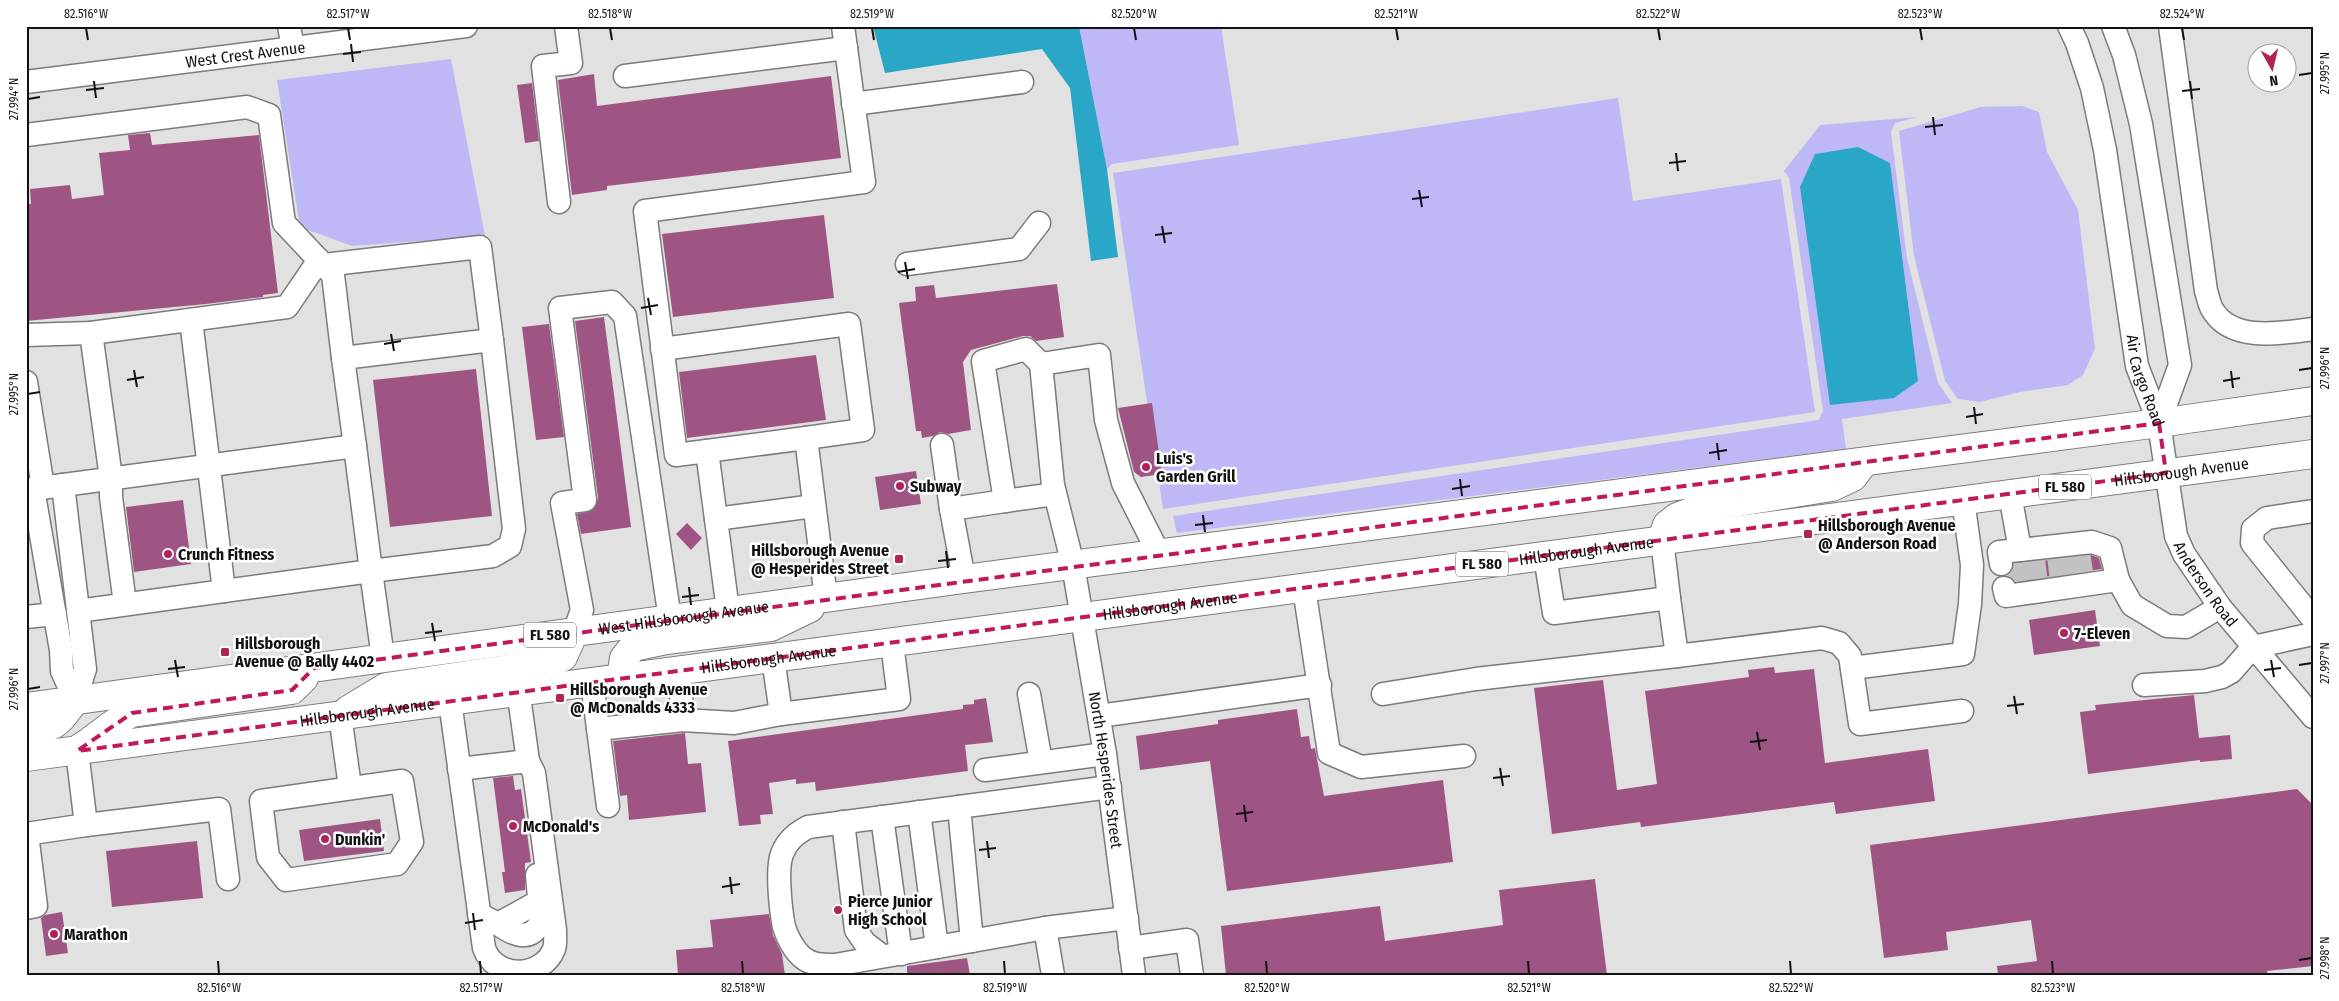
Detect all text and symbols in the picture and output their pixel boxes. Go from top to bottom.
text: 82.516°W [64,7,108,21]
text: 82.517°W [326,7,370,21]
text: 82.518°W [588,7,632,21]
text: 82.519°W [850,7,894,21]
text: 82.520°W [1111,7,1157,21]
text: 82.521°W [1374,7,1418,21]
text: 82.522°W [1636,7,1680,21]
text: 82.523°W [1898,7,1942,21]
text: 82.524°W [2160,7,2204,21]
street label: West Crest Avenue [184,37,306,71]
north arrow [2246,42,2296,92]
text: 27.995°N [2318,52,2332,94]
text: N [2268,71,2279,89]
text: 27.994°N [7,78,21,120]
street label: Air Cargo Road [2123,333,2169,429]
text: 27.996°N [2318,347,2332,389]
text: 27.995°N [7,373,21,415]
place label: Luis's Garden Grill [1156,449,1236,486]
street label: Hillsborough Avenue [2113,453,2250,490]
marker: Luis's Garden Grill [1140,461,1152,473]
road number: FL 580 [2039,474,2091,500]
place label: Subway [910,477,962,496]
marker: Subway [894,480,906,492]
place label: Hillsborough Avenue @ Anderson Road [1818,516,1956,553]
marker: Hillsborough Avenue @ Anderson Road [1802,528,1814,540]
street label: Hillsborough Avenue [1518,532,1655,569]
street label: Anderson Road [2170,539,2242,630]
place label: Hillsborough Avenue @ Hesperides Street [751,541,889,578]
place label: Crunch Fitness [178,545,274,564]
marker: Crunch Fitness [162,548,174,560]
road number: FL 580 [1456,552,1508,576]
marker: Hillsborough Avenue @ Hesperides Street [893,553,905,565]
street label: Hillsborough Avenue [1101,587,1239,624]
street label: West Hillsborough Avenue [598,596,770,638]
road number: FL 580 [524,622,576,648]
place label: 7-Eleven [2074,624,2130,643]
marker: 7-Eleven [2058,627,2070,639]
place label: Hillsborough Avenue @ Bally 4402 [234,634,375,671]
street label: Hillsborough Avenue [700,640,837,677]
text: 27.997°N [2318,642,2332,684]
marker: Hillsborough Avenue @ Bally 4402 [219,646,231,658]
text: 27.996°N [7,668,21,710]
place label: Hillsborough Avenue @ McDonalds 4333 [570,680,708,717]
street label: North Hesperides Street [1085,690,1127,850]
marker: Hillsborough Avenue @ McDonalds 4333 [554,692,566,704]
street label: Hillsborough Avenue [298,693,436,730]
place label: McDonald's [523,817,599,836]
marker: McDonald's [507,820,519,832]
place label: Dunkin' [335,830,385,849]
marker: Dunkin' [319,833,331,845]
place label: Pierce Junior High School [848,892,932,929]
marker: Pierce Junior High School [832,904,844,916]
place label: Marathon [64,925,128,944]
marker: Marathon [48,928,60,940]
text: 27.998°N [2318,937,2332,979]
text: 82.516°W [197,981,241,995]
text: 82.517°W [459,981,503,995]
text: 82.518°W [721,981,765,995]
text: 82.519°W [983,981,1027,995]
text: 82.520°W [1244,981,1290,995]
text: 82.521°W [1507,981,1551,995]
text: 82.522°W [1769,981,1813,995]
text: 82.523°W [2031,981,2075,995]

